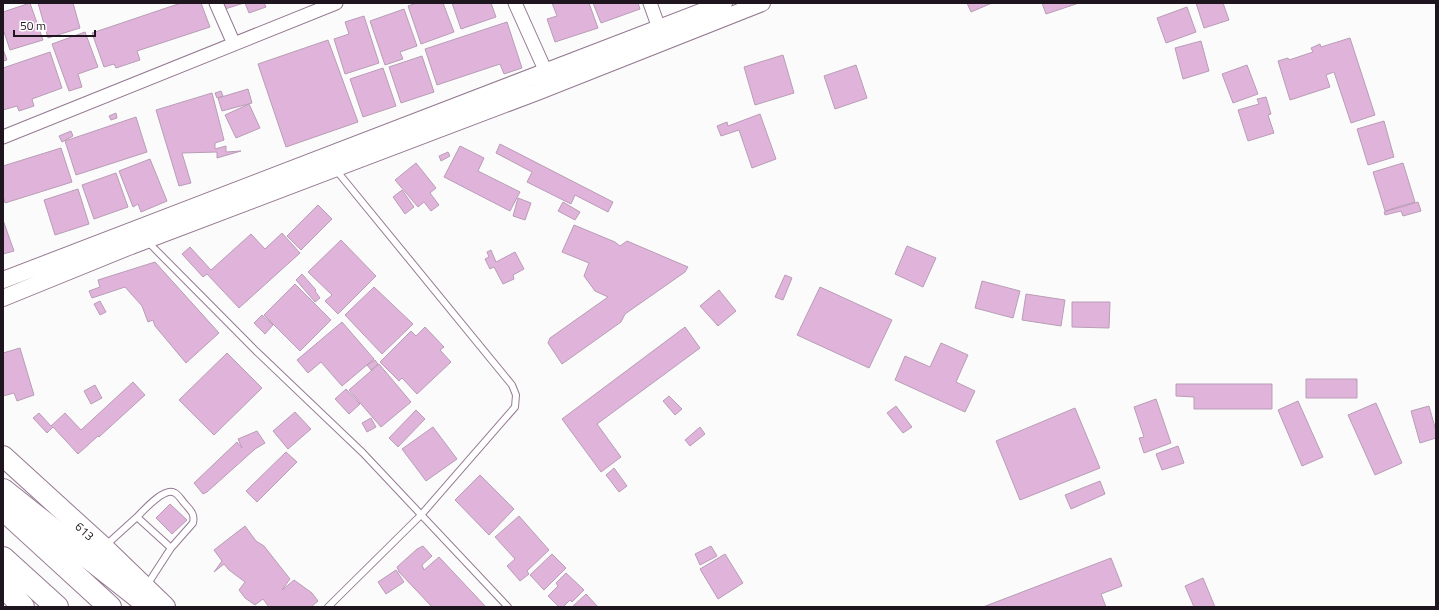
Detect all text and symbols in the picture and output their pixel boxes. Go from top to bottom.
scale bar [14,12,95,38]
text: 50 m [20,16,46,35]
street label: 613 [71,517,99,545]

